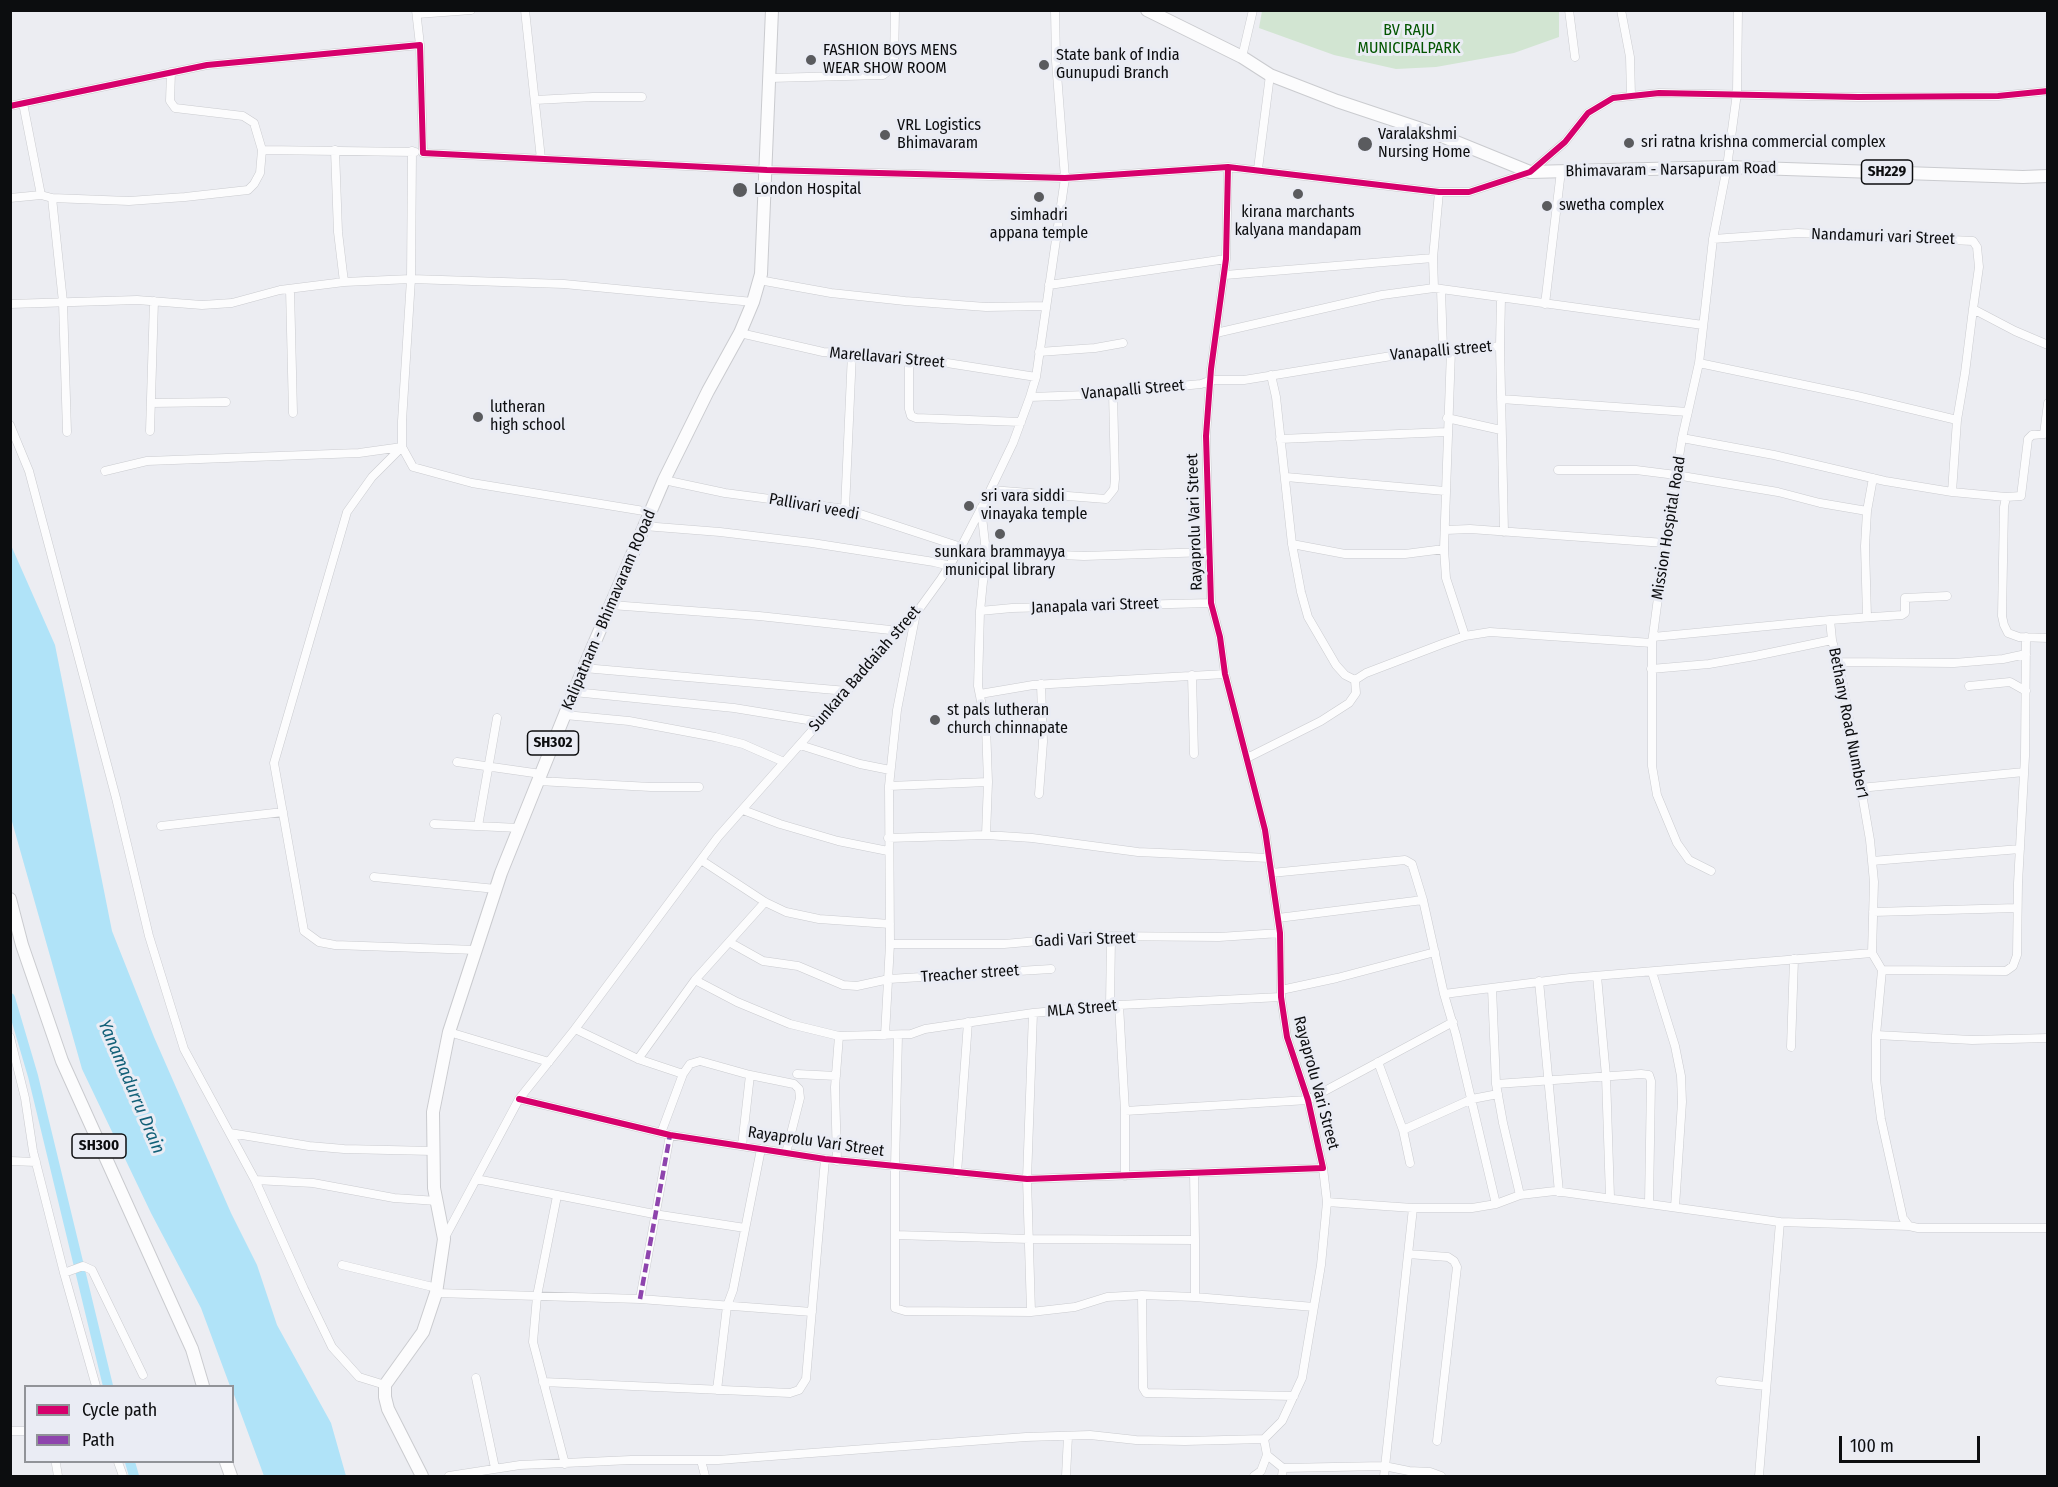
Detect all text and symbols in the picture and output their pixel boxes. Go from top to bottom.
park label: BV RAJU MUNICIPALPARK [1358,21,1460,59]
place label: FASHION BOYS MENS WEAR SHOW ROOM [823,41,957,79]
place label: State bank of India Gunupudi Branch [1056,46,1180,84]
marker: FASHION BOYS MENS WEAR SHOW ROOM [804,53,818,67]
marker: State bank of India Gunupudi Branch [1037,58,1051,72]
place label: VRL Logistics Bhimavaram [897,116,981,154]
place label: Varalakshmi Nursing Home [1378,125,1470,163]
marker: VRL Logistics Bhimavaram [878,128,892,142]
place label: sri ratna krishna commercial complex [1641,133,1886,153]
marker: Varalakshmi Nursing Home [1356,135,1374,153]
marker: sri ratna krishna commercial complex [1622,136,1636,150]
street label: Bhimavaram - Narsapuram Road [1565,159,1777,181]
road number: SH229 [1862,160,1912,184]
place label: London Hospital [754,180,861,200]
marker: London Hospital [731,181,749,199]
marker: kirana marchants kalyana mandapam [1291,187,1305,201]
marker: simhadri appana temple [1032,190,1046,204]
place label: swetha complex [1559,196,1664,216]
marker: swetha complex [1540,199,1554,213]
place label: kirana marchants kalyana mandapam [1234,203,1362,241]
place label: simhadri appana temple [990,206,1088,244]
street label: Nandamuri vari Street [1811,225,1955,249]
street label: Vanapalli street [1389,337,1493,365]
street label: Marellavari Street [829,343,945,373]
street label: Vanapalli Street [1081,376,1185,404]
place label: lutheran high school [490,398,565,436]
marker: lutheran high school [471,410,485,424]
street label: Rayaprolu Vari Street [1183,453,1207,591]
street label: Mission Hospital Road [1648,455,1690,601]
place label: sri vara siddi vinayaka temple [981,487,1088,525]
street label: Pallivari veedi [767,490,861,524]
marker: sri vara siddi vinayaka temple [962,499,976,513]
street label: Kalipatnam - Bhimavaram ROoad [558,507,660,713]
marker: sunkara brammayya municipal library [993,527,1007,541]
place label: sunkara brammayya municipal library [935,543,1065,581]
street label: Janapala vari Street [1031,594,1159,618]
street label: Sunkara Baddaiah street [805,602,925,736]
street label: Bethany Road Number1 [1824,646,1872,800]
place label: st pals lutheran church chinnapate [947,701,1068,739]
marker: st pals lutheran church chinnapate [928,713,942,727]
road number: SH302 [528,731,578,755]
street label: Gadi Vari Street [1034,929,1136,951]
street label: Treacher street [920,961,1020,987]
street label: MLA Street [1046,996,1118,1022]
street label: Rayaprolu Vari Street [1289,1014,1343,1152]
water label: Yanamadurru Drain [93,1017,169,1157]
street label: Rayaprolu Vari Street [747,1123,885,1161]
road number: SH300 [72,1134,126,1158]
legend [24,1385,234,1463]
text: Cycle path [82,1399,157,1421]
scale bar [1842,1424,1983,1462]
text: Path [82,1429,115,1451]
text: 100 m [1850,1435,1894,1457]

